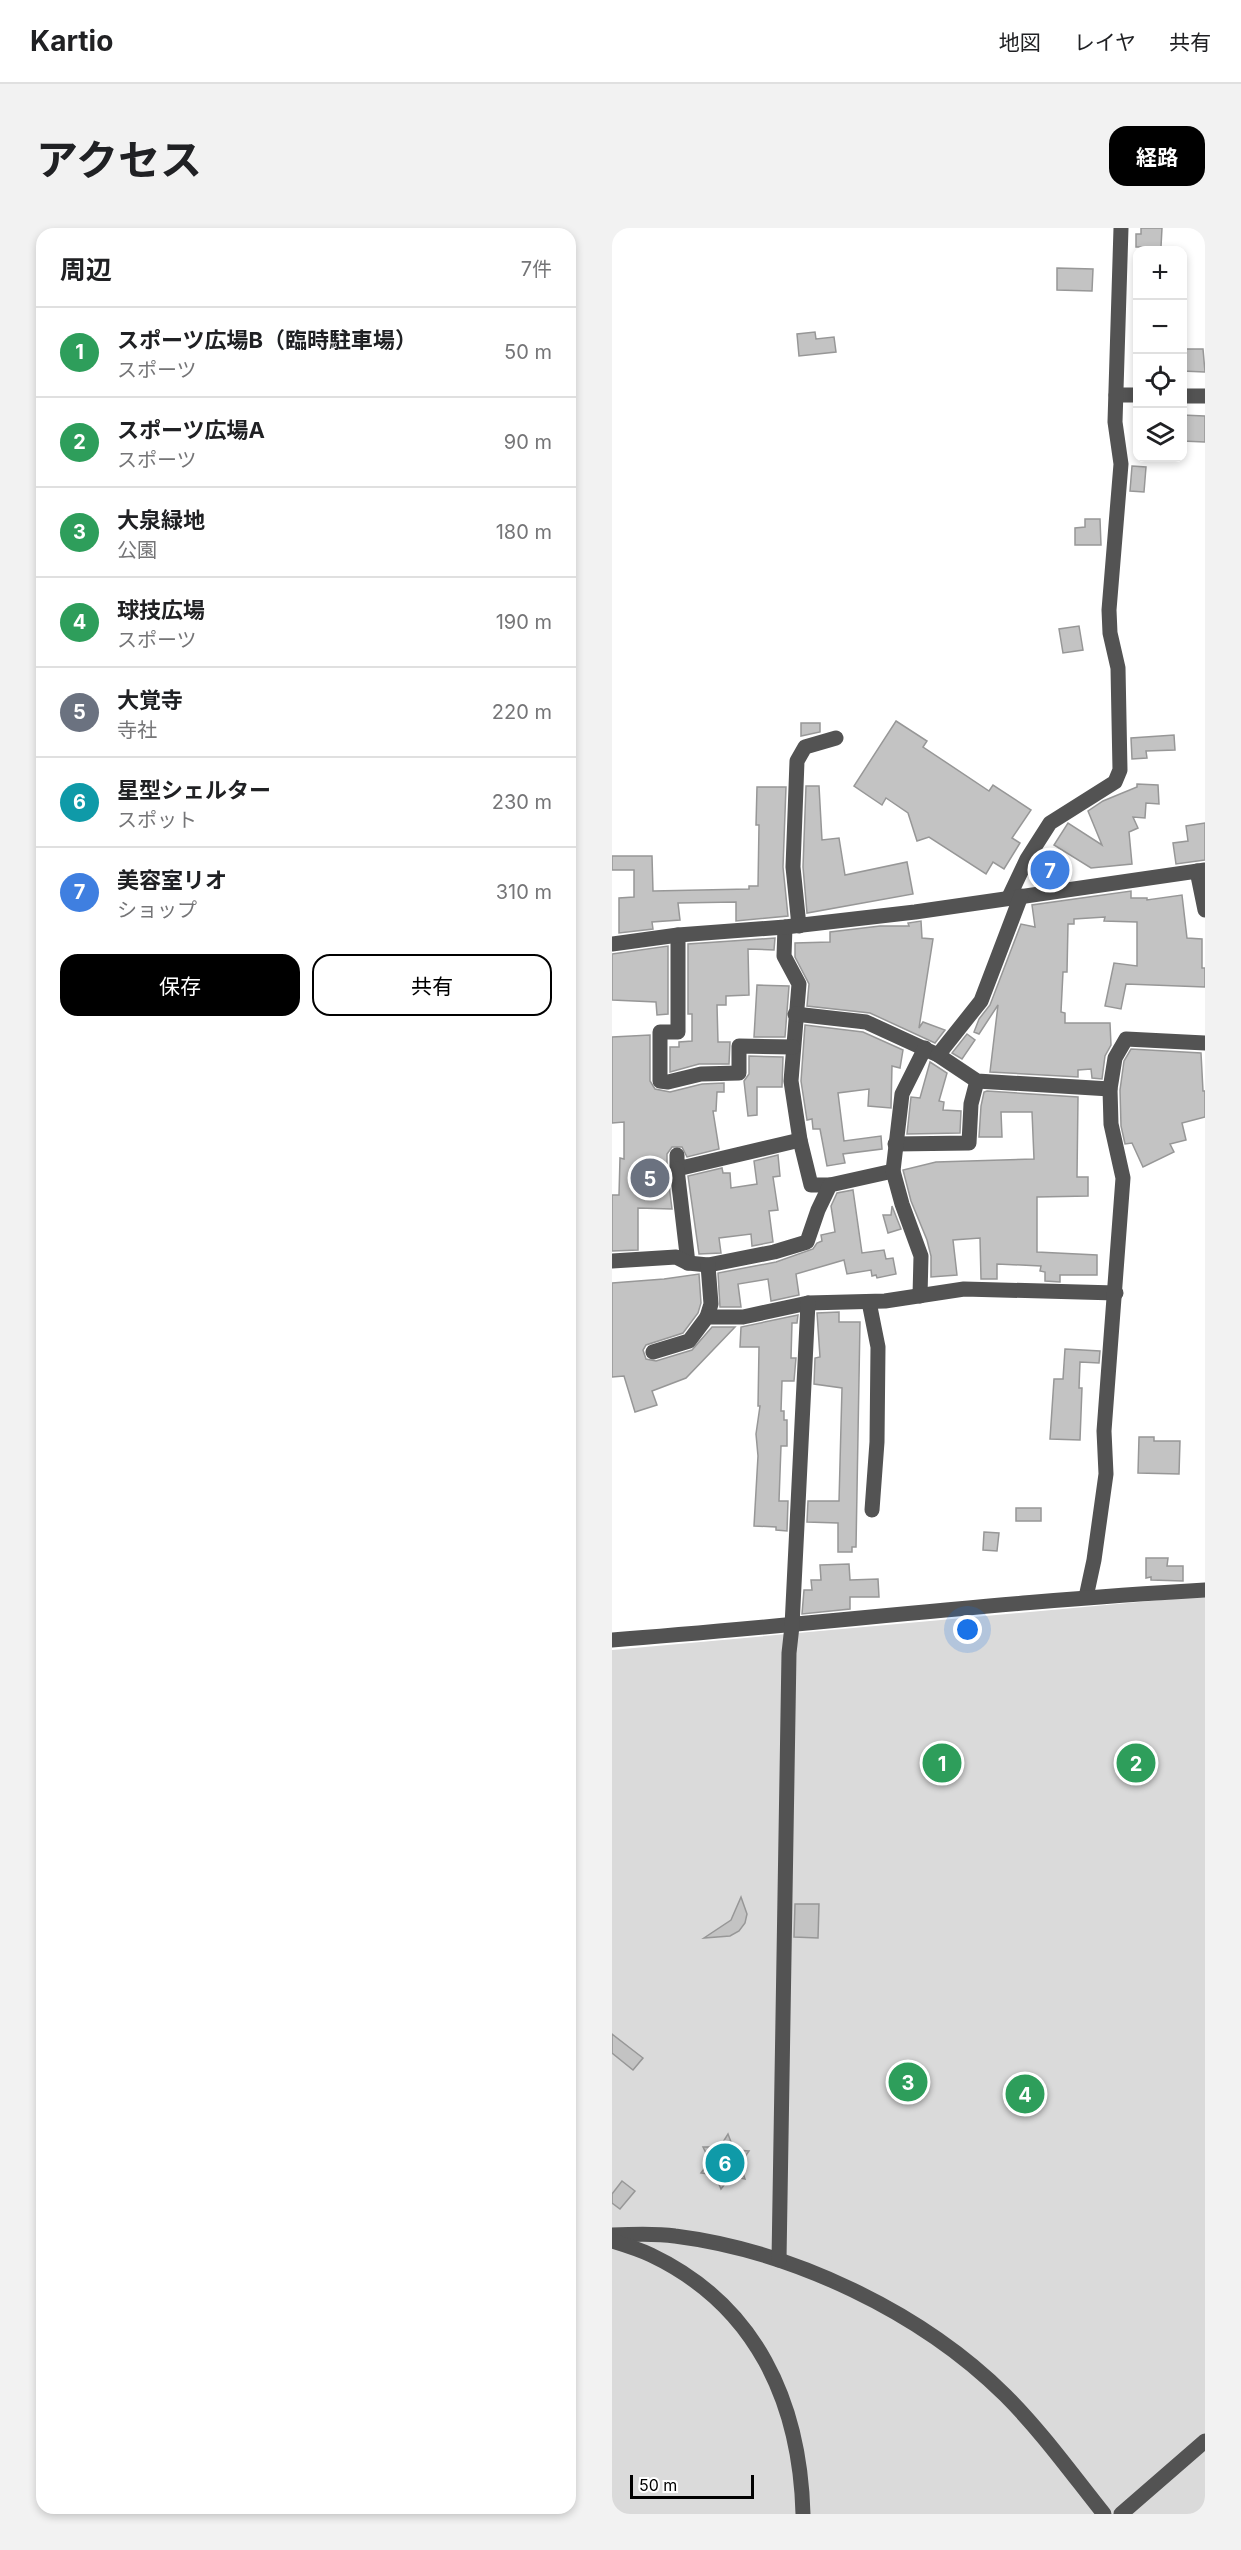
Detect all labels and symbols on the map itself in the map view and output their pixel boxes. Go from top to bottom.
pin: 7 [1030,848,1070,892]
pin: 5 [630,1156,669,1200]
your location [953,1615,982,1644]
pin: 1 [922,1740,962,1786]
pin: 2 [1116,1740,1156,1786]
pin: 3 [888,2060,928,2104]
pin: 4 [1006,2072,1044,2116]
pin: 6 [706,2140,744,2186]
scale bar [630,2472,754,2500]

